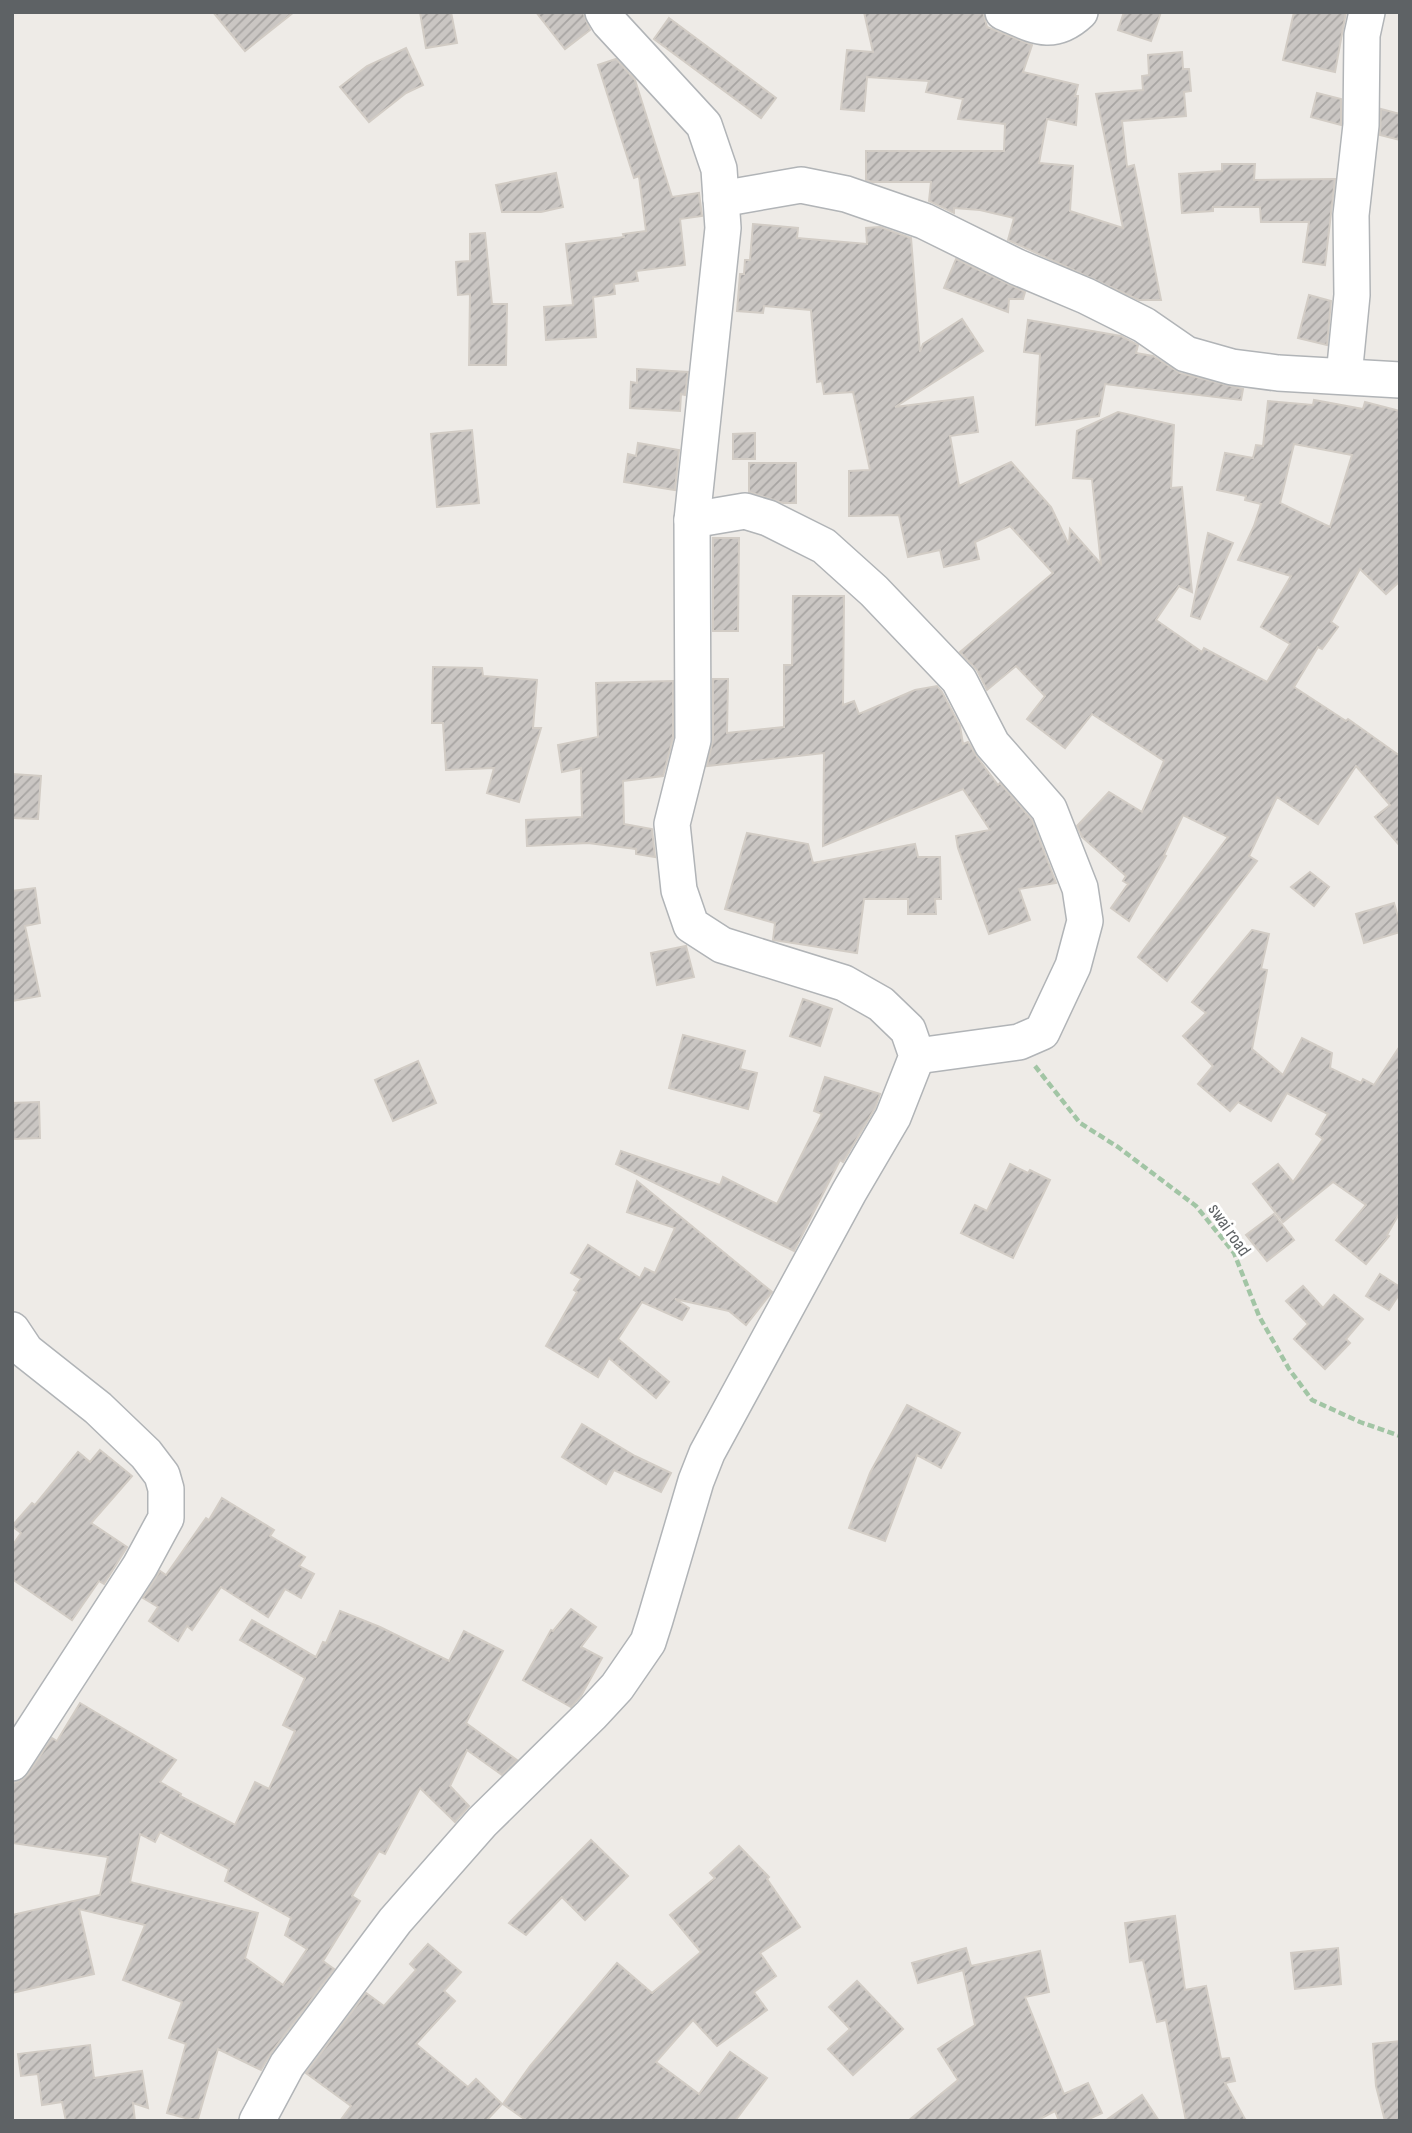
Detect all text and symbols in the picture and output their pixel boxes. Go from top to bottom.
street label: swai road [1203,1199,1255,1261]

